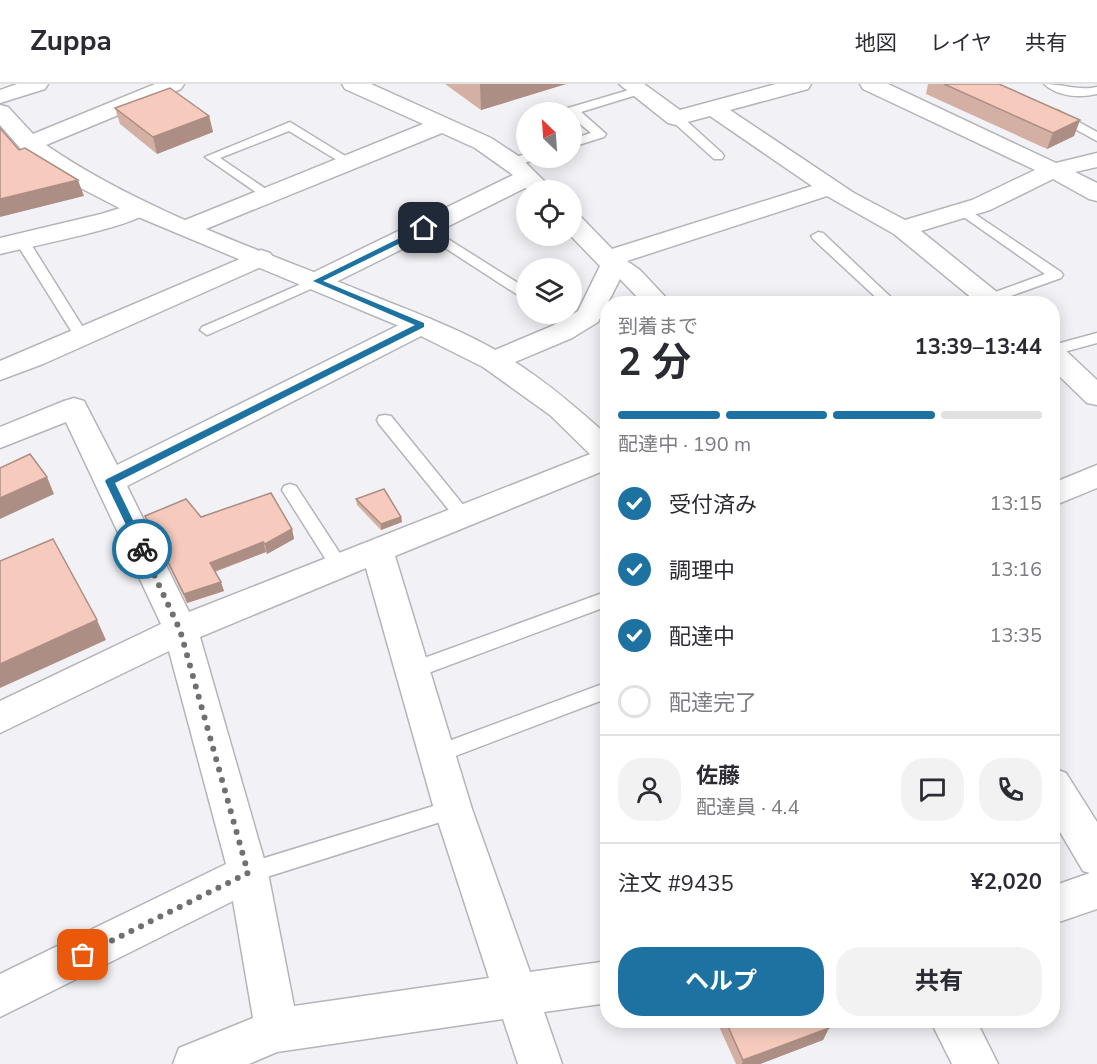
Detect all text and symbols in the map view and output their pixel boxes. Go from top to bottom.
text: Zuppa [30,22,112,60]
text: 地図 [855,29,897,57]
text: レイヤ [930,29,992,57]
text: 共有 [1025,29,1067,57]
north arrow [516,102,582,168]
map controls [516,102,582,324]
button: locate [516,180,582,246]
pin [398,202,449,253]
icon: home [407,211,440,244]
button: layers [516,258,582,324]
text: 到着まで [618,313,698,340]
text: 13:39–13:44 [914,332,1042,362]
text: 2 分 [618,336,691,389]
text: 配達中 · 190 m [618,431,751,458]
icon: check [618,487,651,520]
text: 受付済み [669,490,757,520]
text: 13:15 [989,490,1042,517]
courier [112,519,172,579]
icon: bike [126,533,159,566]
icon: check [618,553,651,586]
text: 調理中 [669,556,735,586]
text: 13:16 [989,556,1042,583]
icon: check [618,619,651,652]
text: 配達中 [669,622,735,652]
text: 13:35 [989,622,1042,649]
text: 配達完了 [669,688,757,718]
button: person [618,758,681,821]
button: chat [901,758,964,821]
button: phone [979,758,1042,821]
text: 佐藤 [696,761,740,791]
text: 配達員 · 4.4 [696,794,799,821]
text: ¥2,020 [971,867,1042,897]
text: 注文 #9435 [618,869,734,899]
pin [57,929,108,980]
icon: bag [66,938,99,971]
button: ヘルプ [618,947,824,1016]
button: 共有 [836,947,1042,1016]

